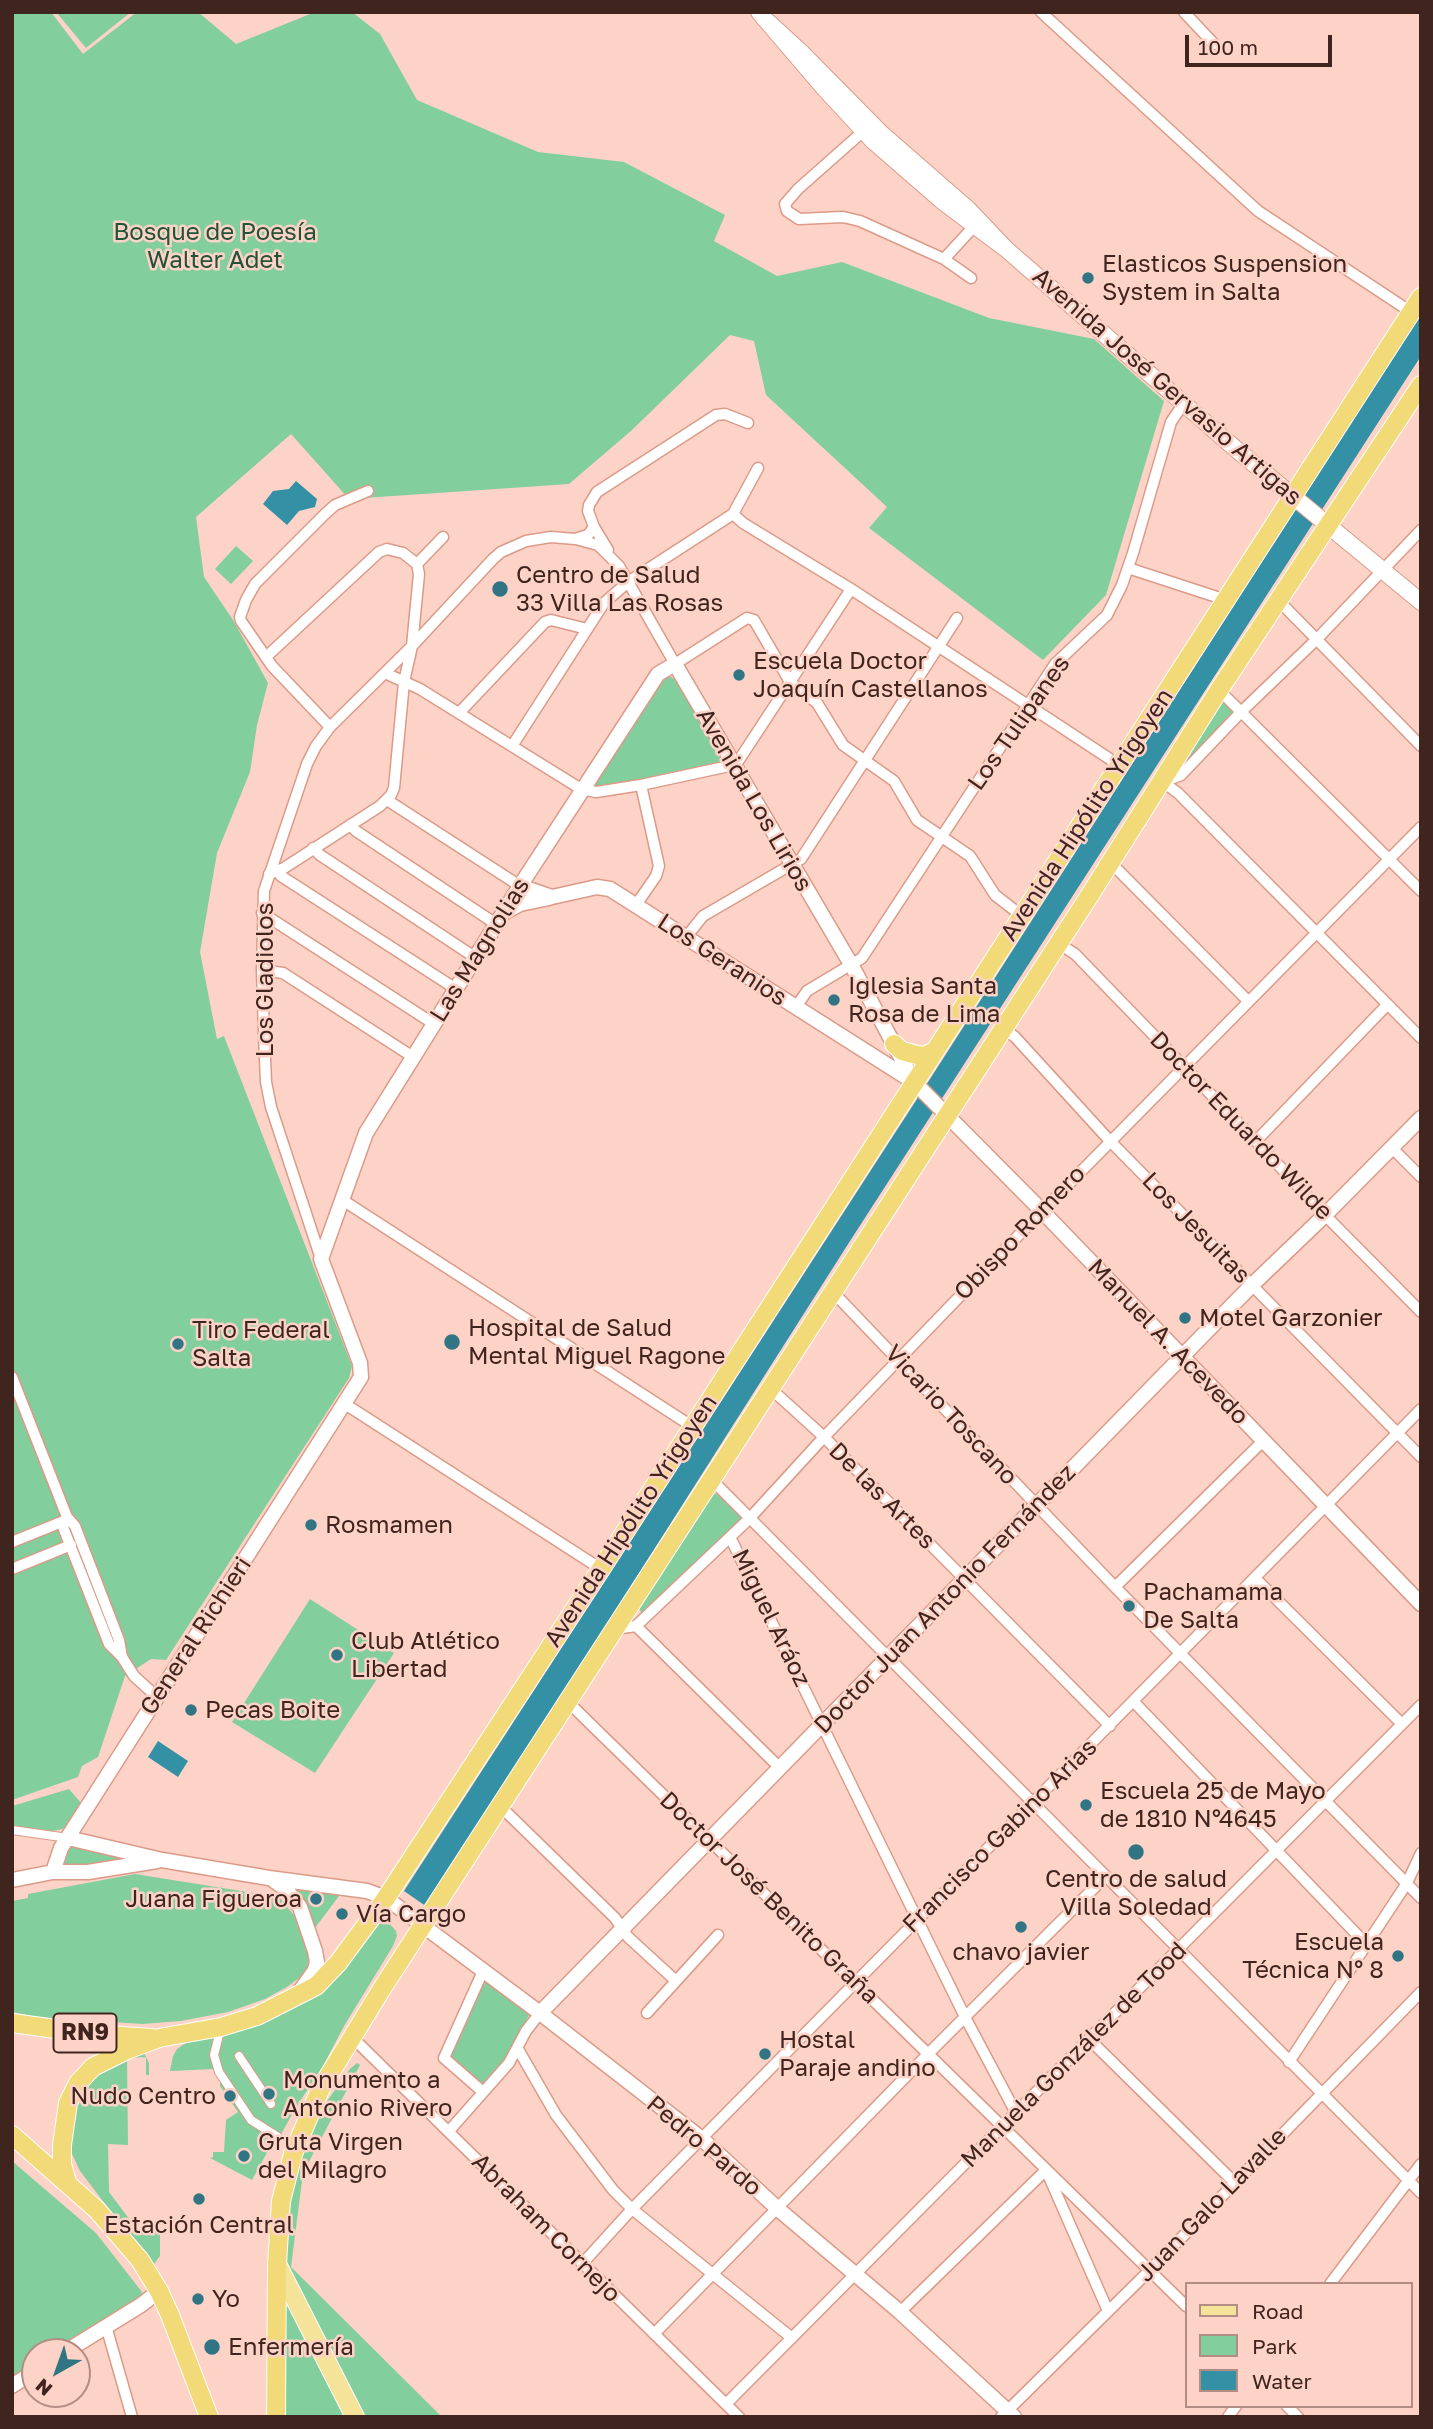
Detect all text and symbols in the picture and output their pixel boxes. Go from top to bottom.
scale bar [1188,21,1335,65]
text: 100 m [1198,34,1258,60]
park label: Bosque de Poesía Walter Adet [113,218,317,274]
place label: Elasticos Suspension System in Salta [1102,250,1347,306]
street label: Avenida José Gervasio Artigas [1027,262,1307,512]
marker: Elasticos Suspension System in Salta [1080,270,1096,286]
place label: Centro de Salud 33 Villa Las Rosas [516,561,723,617]
marker: Centro de Salud 33 Villa Las Rosas [490,579,510,599]
place label: Escuela Doctor Joaquín Castellanos [753,647,988,703]
street label: Los Tulipanes [962,650,1076,796]
marker: Escuela Doctor Joaquín Castellanos [731,667,747,683]
street label: Avenida Hipólito Yrigoyen [995,683,1179,947]
street label: Avenida Los Lirios [690,703,818,897]
street label: Las Magnolias [424,873,536,1027]
street label: Los Gladiolos [251,903,279,1057]
street label: Los Geranios [652,908,792,1012]
place label: Iglesia Santa Rosa de Lima [848,972,1000,1028]
marker: Iglesia Santa Rosa de Lima [826,992,842,1008]
street label: Doctor Eduardo Wilde [1144,1026,1338,1226]
street label: Obispo Romero [949,1160,1091,1306]
street label: Los Jesuitas [1136,1166,1256,1290]
street label: Manuel A. Acevedo [1082,1253,1254,1431]
place label: Motel Garzonier [1199,1304,1382,1332]
marker: Motel Garzonier [1177,1310,1193,1326]
place label: Hospital de Salud Mental Miguel Ragone [468,1314,725,1370]
place label: Tiro Federal Salta [192,1316,330,1372]
marker: Hospital de Salud Mental Miguel Ragone [442,1332,462,1352]
marker: Tiro Federal Salta [170,1336,186,1352]
street label: Vicario Toscano [879,1339,1023,1491]
street label: Avenida Hipólito Yrigoyen [539,1389,723,1653]
street label: De las Artes [823,1437,941,1555]
street label: Doctor Juan Antonio Fernández [808,1458,1082,1740]
place label: Rosmamen [325,1511,453,1539]
marker: Rosmamen [303,1517,319,1533]
street label: Miguel Aráoz [725,1545,817,1691]
street label: General Richieri [134,1552,258,1720]
place label: Pachamama De Salta [1143,1578,1283,1634]
marker: Pachamama De Salta [1121,1598,1137,1614]
place label: Club Atlético Libertad [351,1627,500,1683]
marker: Club Atlético Libertad [329,1647,345,1663]
place label: Pecas Boite [205,1696,340,1724]
marker: Pecas Boite [183,1702,199,1718]
street label: Francisco Gabino Arias [897,1733,1103,1939]
place label: Escuela 25 de Mayo de 1810 N°4645 [1100,1777,1326,1833]
street label: Doctor José Benito Graña [654,1786,884,2010]
marker: Escuela 25 de Mayo de 1810 N°4645 [1078,1797,1094,1813]
marker: Centro de salud Villa Soledad [1126,1842,1146,1862]
place label: Centro de salud Villa Soledad [1045,1865,1227,1921]
place label: Juana Figueroa [125,1885,302,1913]
marker: Juana Figueroa [308,1891,324,1907]
place label: Vía Cargo [356,1900,466,1928]
marker: Vía Cargo [334,1906,350,1922]
marker: chavo javier [1013,1919,1029,1935]
place label: Escuela Técnica N° 8 [1242,1928,1384,1984]
street label: Manuela González de Tood [955,1936,1193,2174]
place label: chavo javier [953,1938,1089,1966]
marker: Escuela Técnica N° 8 [1390,1948,1406,1964]
road number: RN9 [54,2014,116,2052]
place label: Hostal Paraje andino [779,2026,936,2082]
marker: Hostal Paraje andino [757,2046,773,2062]
place label: Monumento a Antonio Rivero [283,2066,452,2122]
place label: Nudo Centro [70,2082,216,2110]
marker: Monumento a Antonio Rivero [261,2086,277,2102]
marker: Nudo Centro [222,2088,238,2104]
street label: Pedro Pardo [641,2090,767,2202]
street label: Juan Galo Lavalle [1131,2122,1293,2288]
place label: Gruta Virgen del Milagro [258,2128,403,2184]
marker: Gruta Virgen del Milagro [236,2148,252,2164]
street label: Abraham Cornejo [466,2148,626,2308]
marker: Estación Central [191,2191,207,2207]
place label: Estación Central [104,2211,294,2239]
legend [1184,2282,1412,2408]
place label: Yo [212,2285,240,2313]
marker: Yo [190,2291,206,2307]
text: Road [1252,2298,1303,2324]
place label: Enfermería [228,2333,354,2361]
text: Park [1252,2333,1297,2359]
marker: Enfermería [202,2337,222,2357]
north arrow [21,2338,91,2408]
text: Water [1252,2368,1312,2394]
text: N [31,2374,56,2401]

